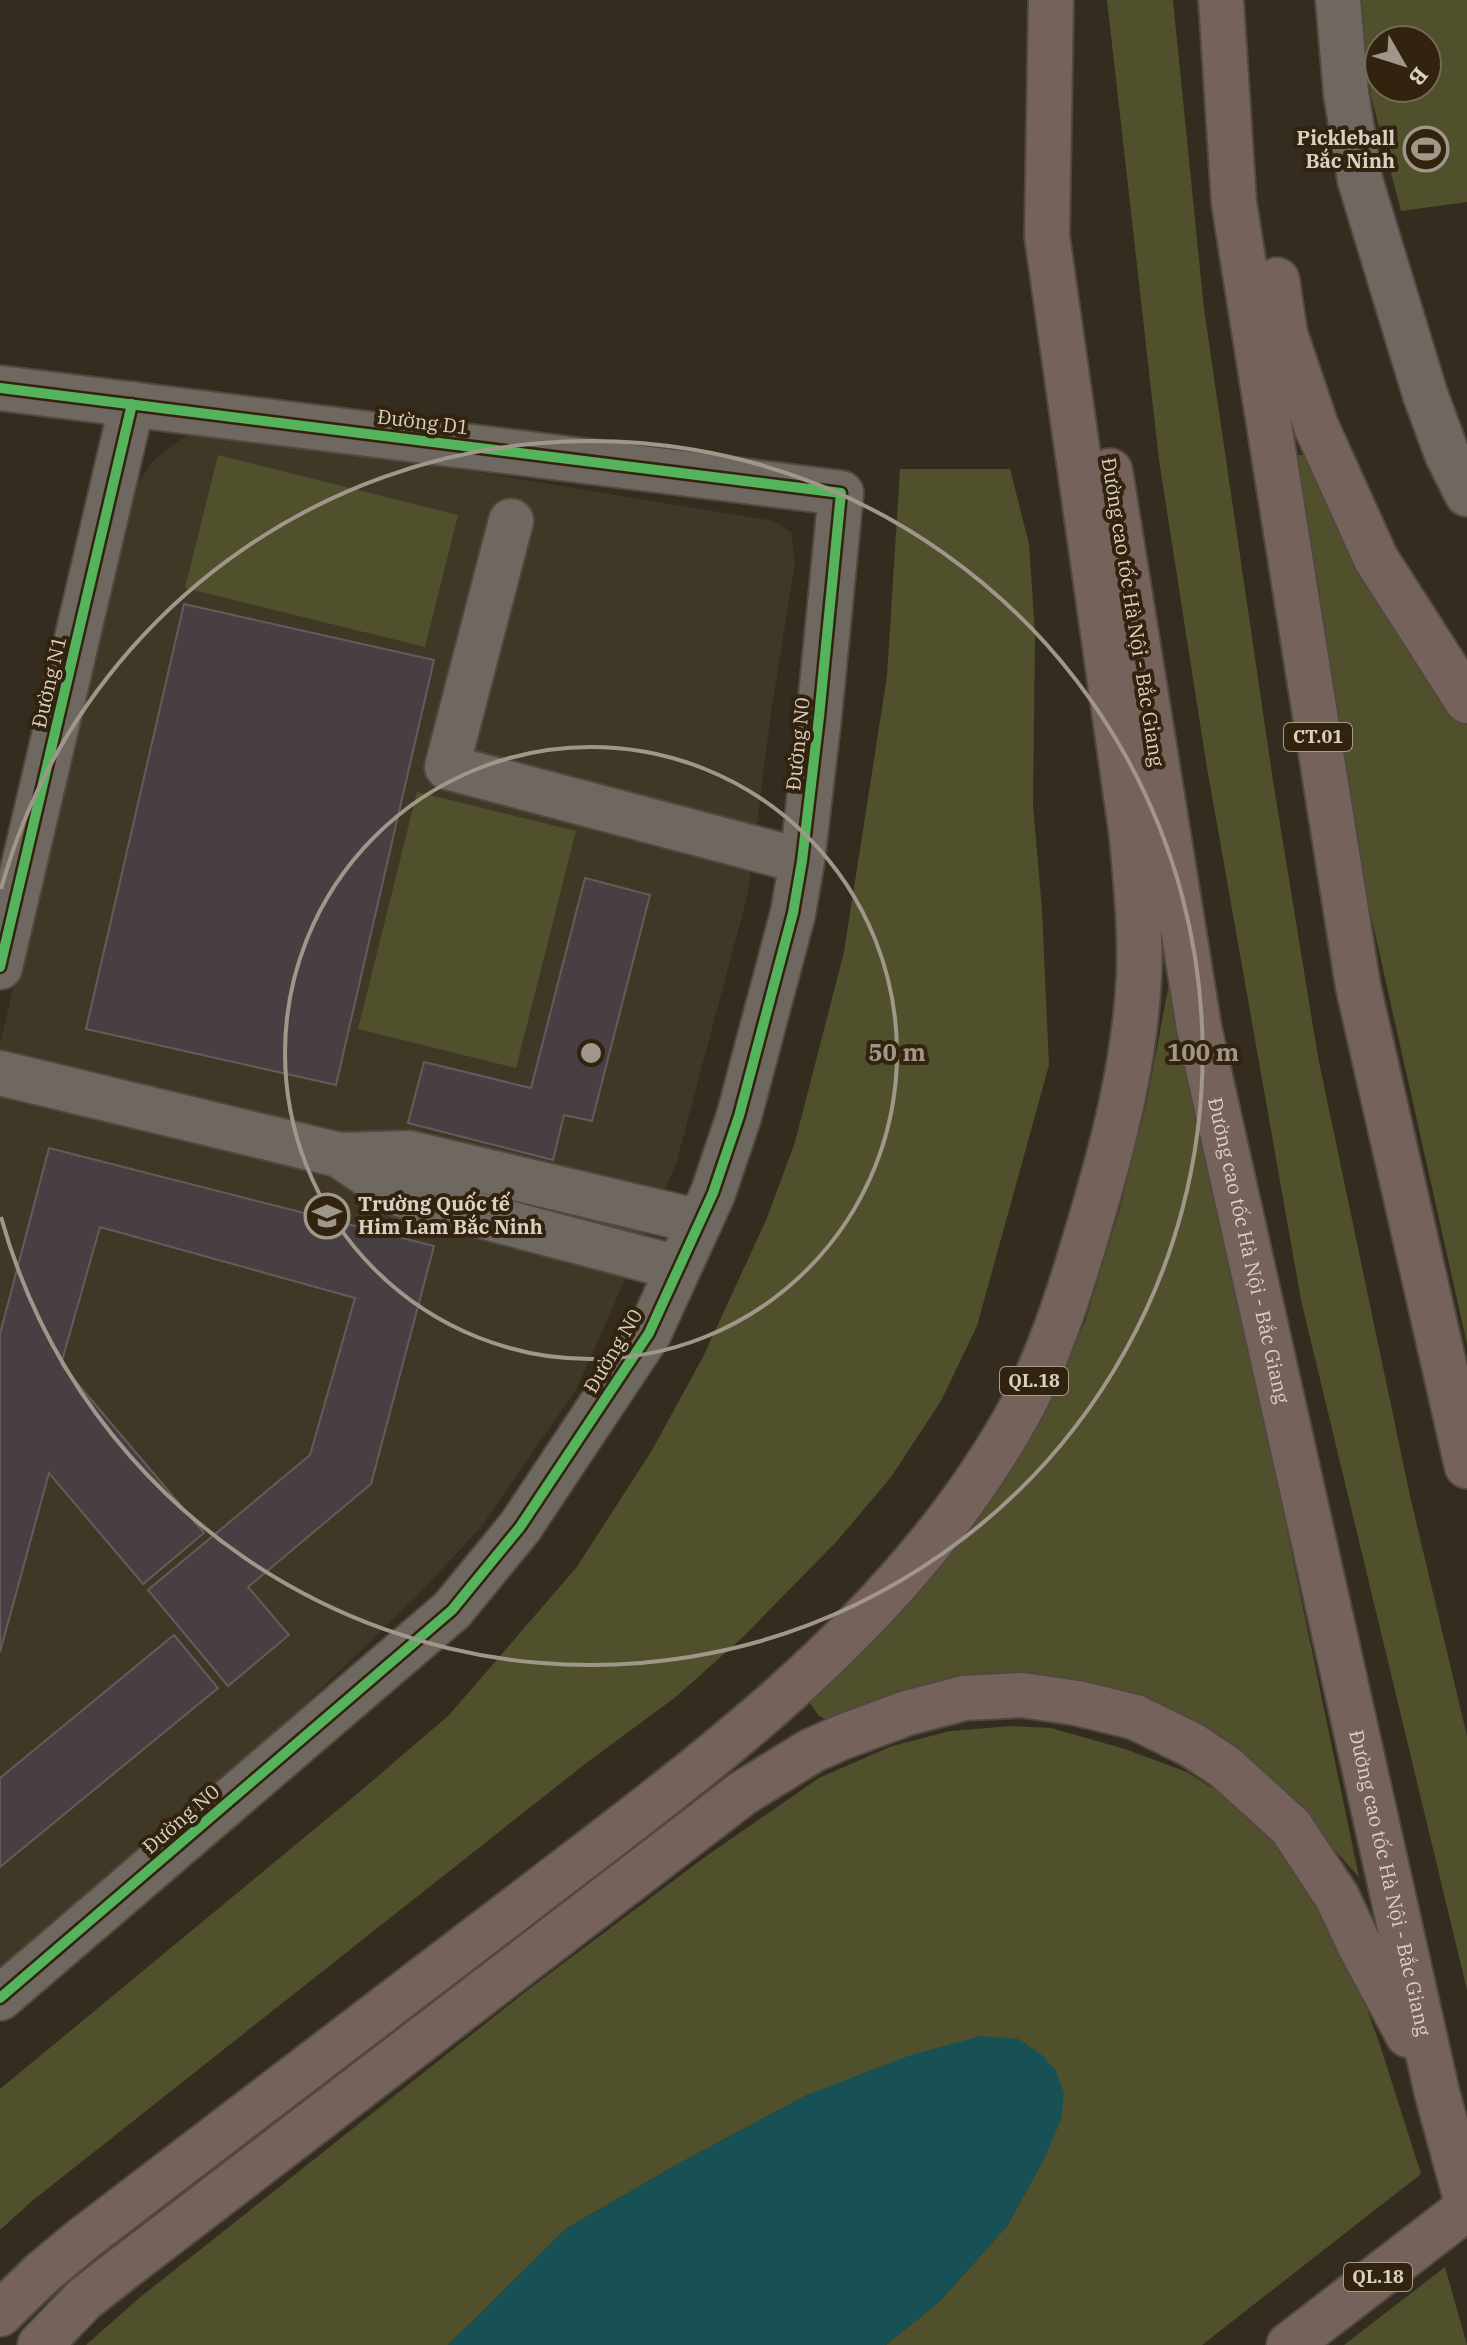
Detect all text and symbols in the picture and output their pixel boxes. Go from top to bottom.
north arrow [1363,24,1443,104]
text: B [1403,62,1435,92]
place label: Pickleball Bắc Ninh [1297,124,1395,174]
sports icon: Pickleball Bắc Ninh [1402,125,1450,173]
street label: Đường D1 [376,402,470,441]
street label: Đường cao tốc Hà Nội - Bắc Giang [1096,455,1171,769]
street label: Đường N1 [25,633,72,731]
street label: Đường N0 [779,696,816,792]
road number: CT.01 [1284,723,1352,751]
text: 50 m [868,1036,926,1068]
text: 100 m [1167,1036,1239,1068]
centre of rings [577,1039,605,1067]
street label: Đường cao tốc Hà Nội - Bắc Giang [1202,1095,1297,1406]
place label: Trường Quốc tế Him Lam Bắc Ninh [358,1190,543,1240]
school or university icon: Trường Quốc tế Him Lam Bắc Ninh [303,1192,351,1240]
street label: Đường N0 [577,1304,648,1398]
road number: QL.18 [1000,1367,1068,1395]
street label: Đường cao tốc Hà Nội - Bắc Giang [1343,1727,1438,2038]
street label: Đường N0 [136,1778,225,1860]
road number: QL.18 [1344,2263,1412,2291]

